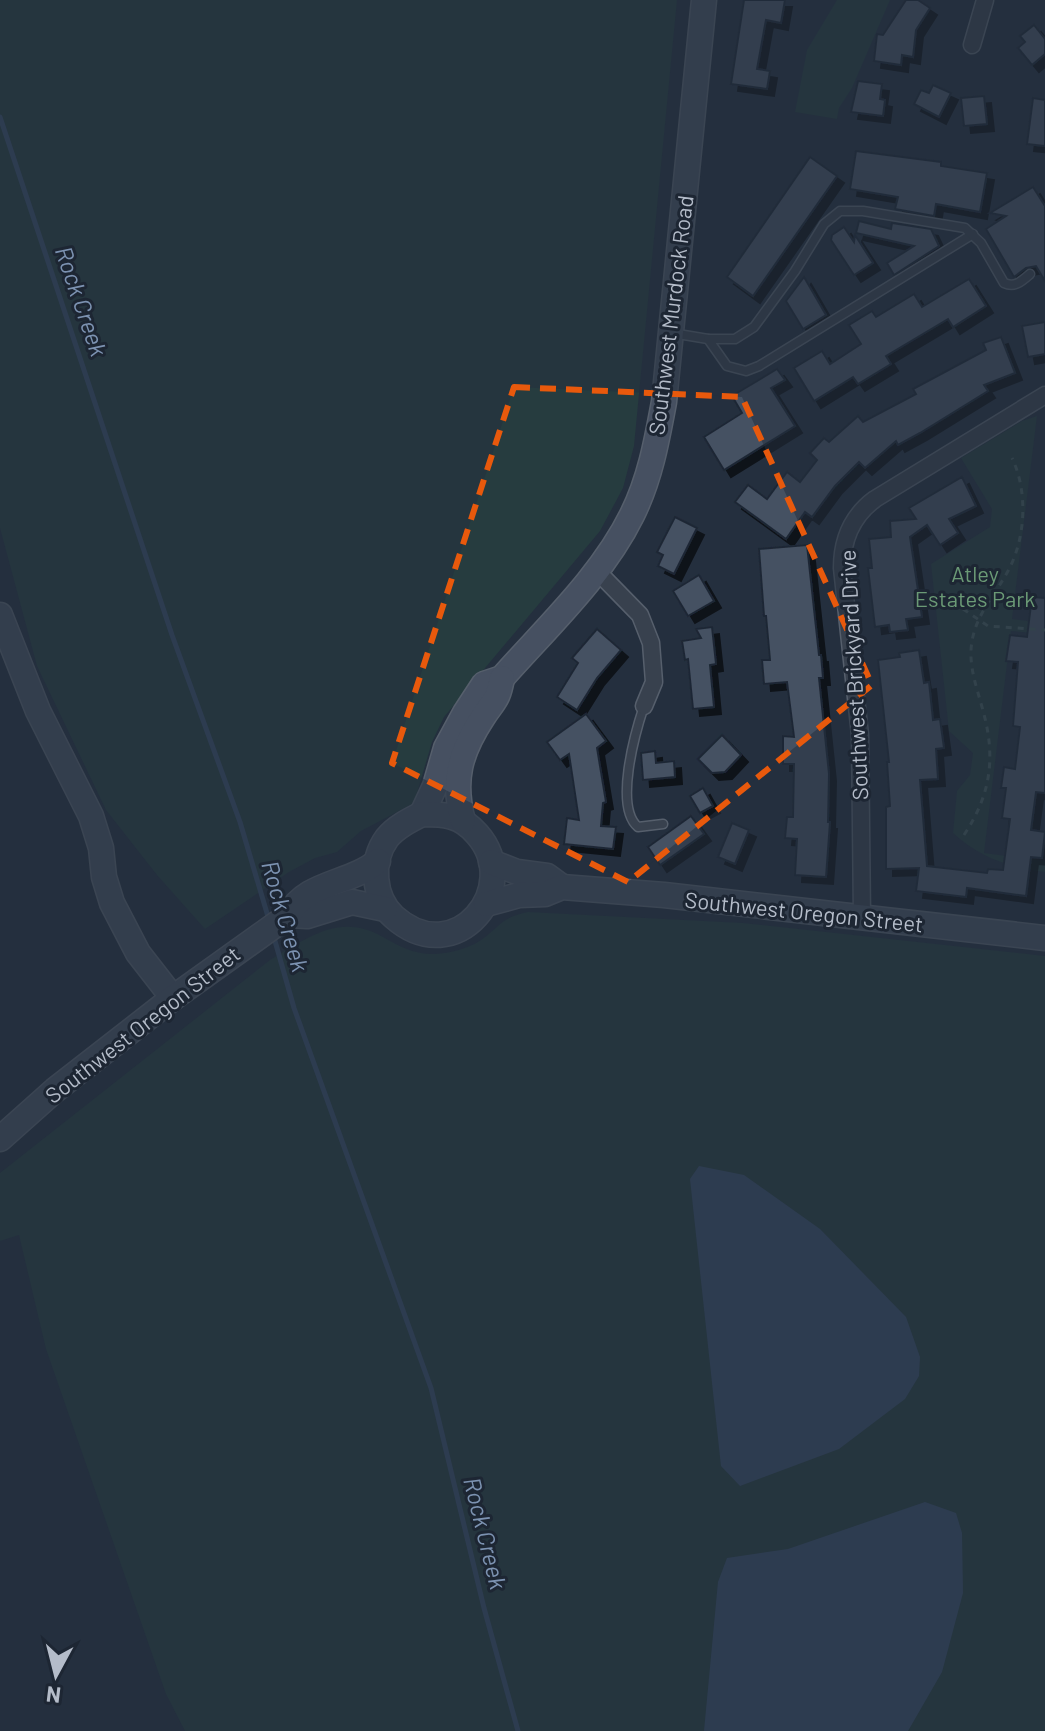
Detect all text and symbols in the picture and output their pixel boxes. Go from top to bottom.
street label: Southwest Murdock Road [642,194,698,436]
water label: Rock Creek [50,242,114,360]
street label: Southwest Brickyard Drive [833,549,873,801]
park label: Atley Estates Park [915,560,1035,611]
water label: Rock Creek [256,857,316,975]
street label: Southwest Oregon Street [683,886,925,936]
street label: Southwest Oregon Street [40,940,244,1108]
water label: Rock Creek [458,1474,514,1592]
north arrow [16,1635,96,1715]
text: N [45,1682,62,1710]

